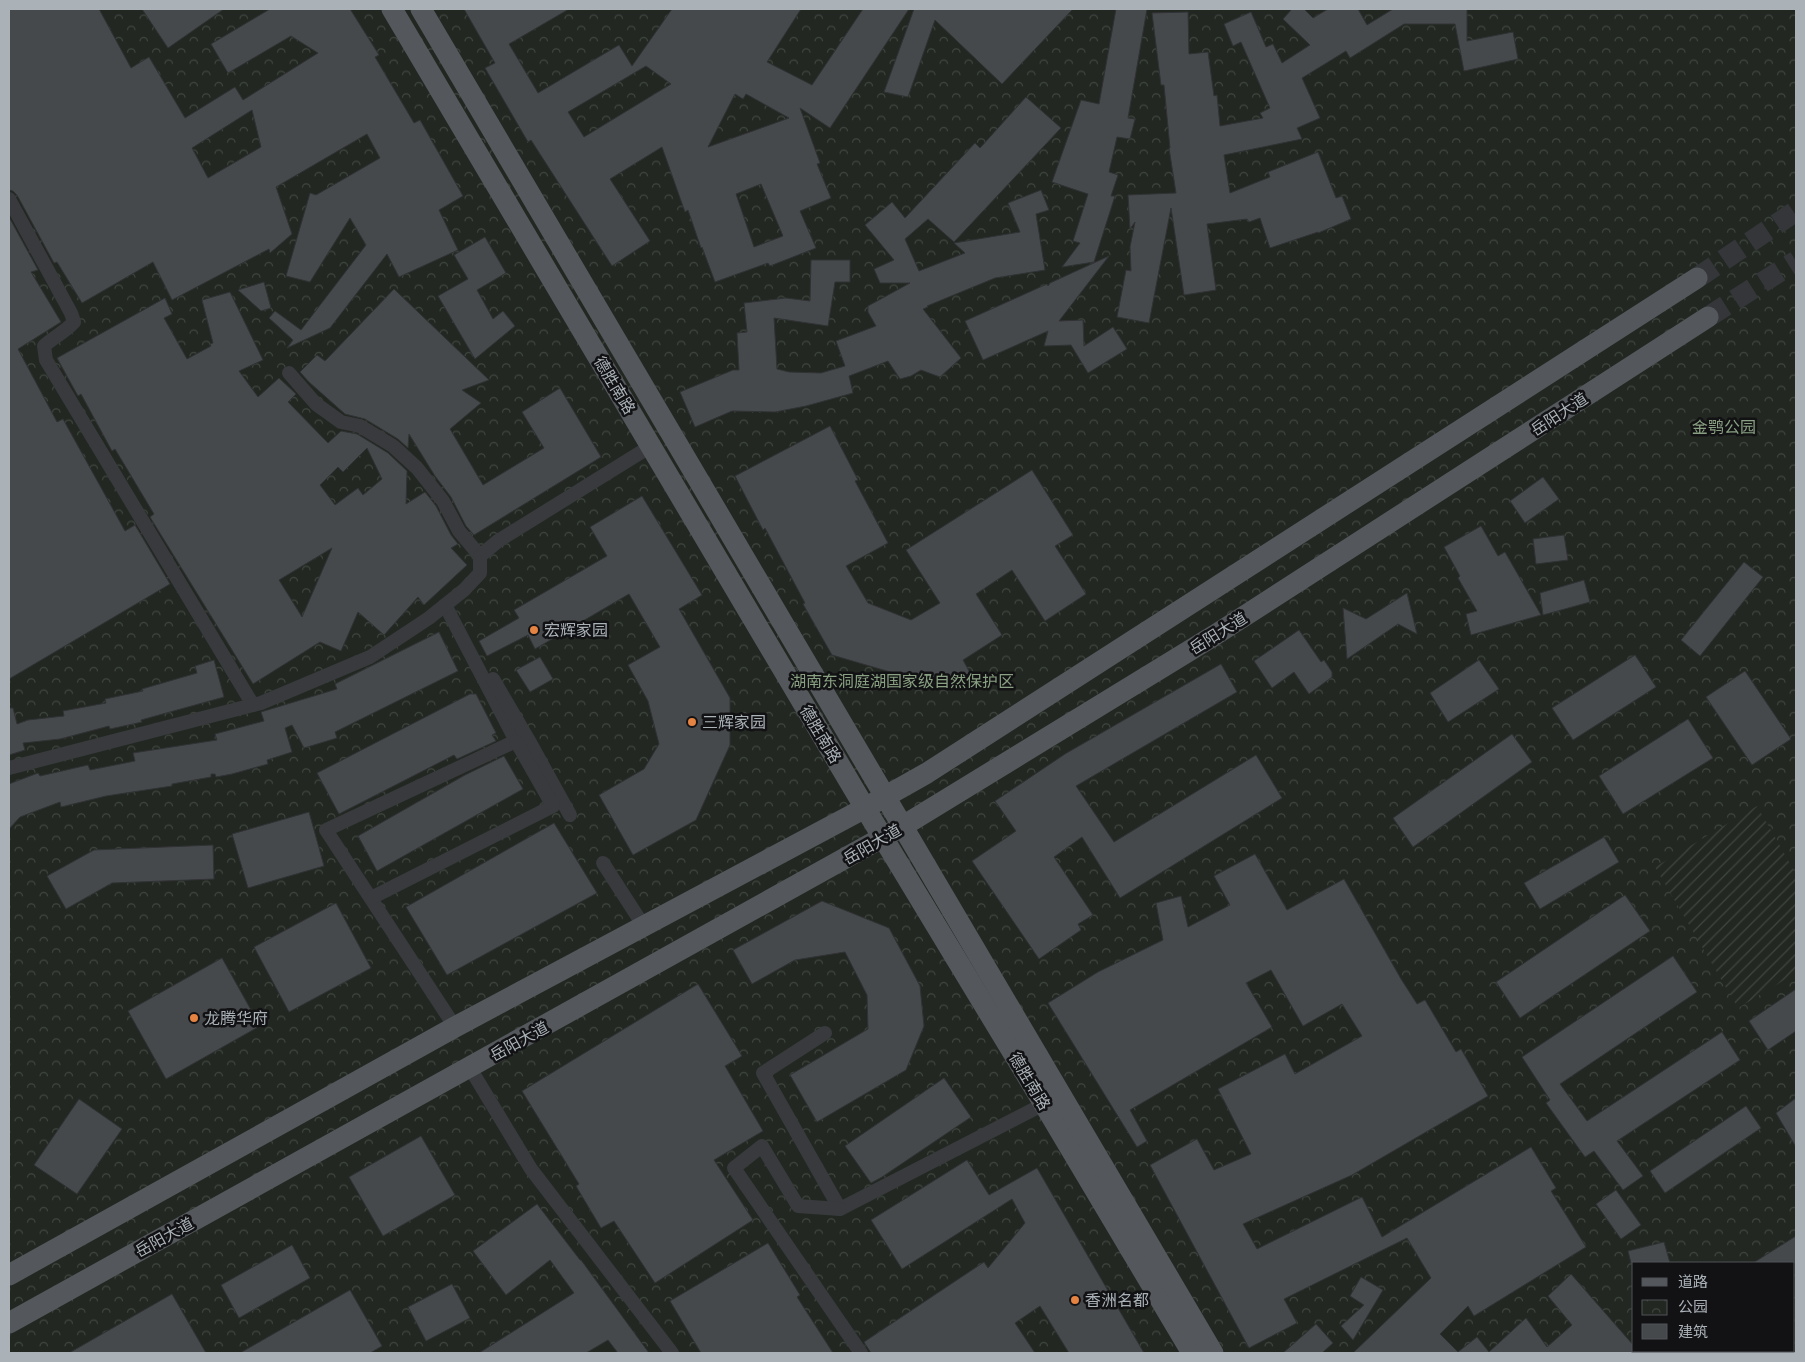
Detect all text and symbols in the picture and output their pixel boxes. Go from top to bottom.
street label: 德胜南路 [590,352,640,418]
street label: 岳阳大道 [1527,388,1591,440]
park label: 金鹗公园 [1692,417,1756,437]
street label: 岳阳大道 [1186,608,1250,658]
place label: 宏辉家园 [544,620,608,640]
marker: 宏辉家园 [528,624,540,636]
park label: 湖南东洞庭湖国家级自然保护区 [790,671,1014,691]
street label: 德胜南路 [796,701,846,767]
place label: 三辉家园 [702,712,766,732]
marker: 三辉家园 [686,716,698,728]
street label: 岳阳大道 [839,819,905,869]
place label: 龙腾华府 [204,1008,268,1028]
marker: 龙腾华府 [188,1012,200,1024]
street label: 岳阳大道 [486,1017,552,1065]
street label: 德胜南路 [1005,1048,1055,1114]
street label: 岳阳大道 [131,1213,197,1261]
legend [1632,1262,1795,1352]
text: 道路 [1678,1272,1708,1291]
place label: 香洲名都 [1085,1290,1149,1310]
marker: 香洲名都 [1069,1294,1081,1306]
text: 公园 [1678,1297,1708,1316]
text: 建筑 [1678,1322,1708,1341]

